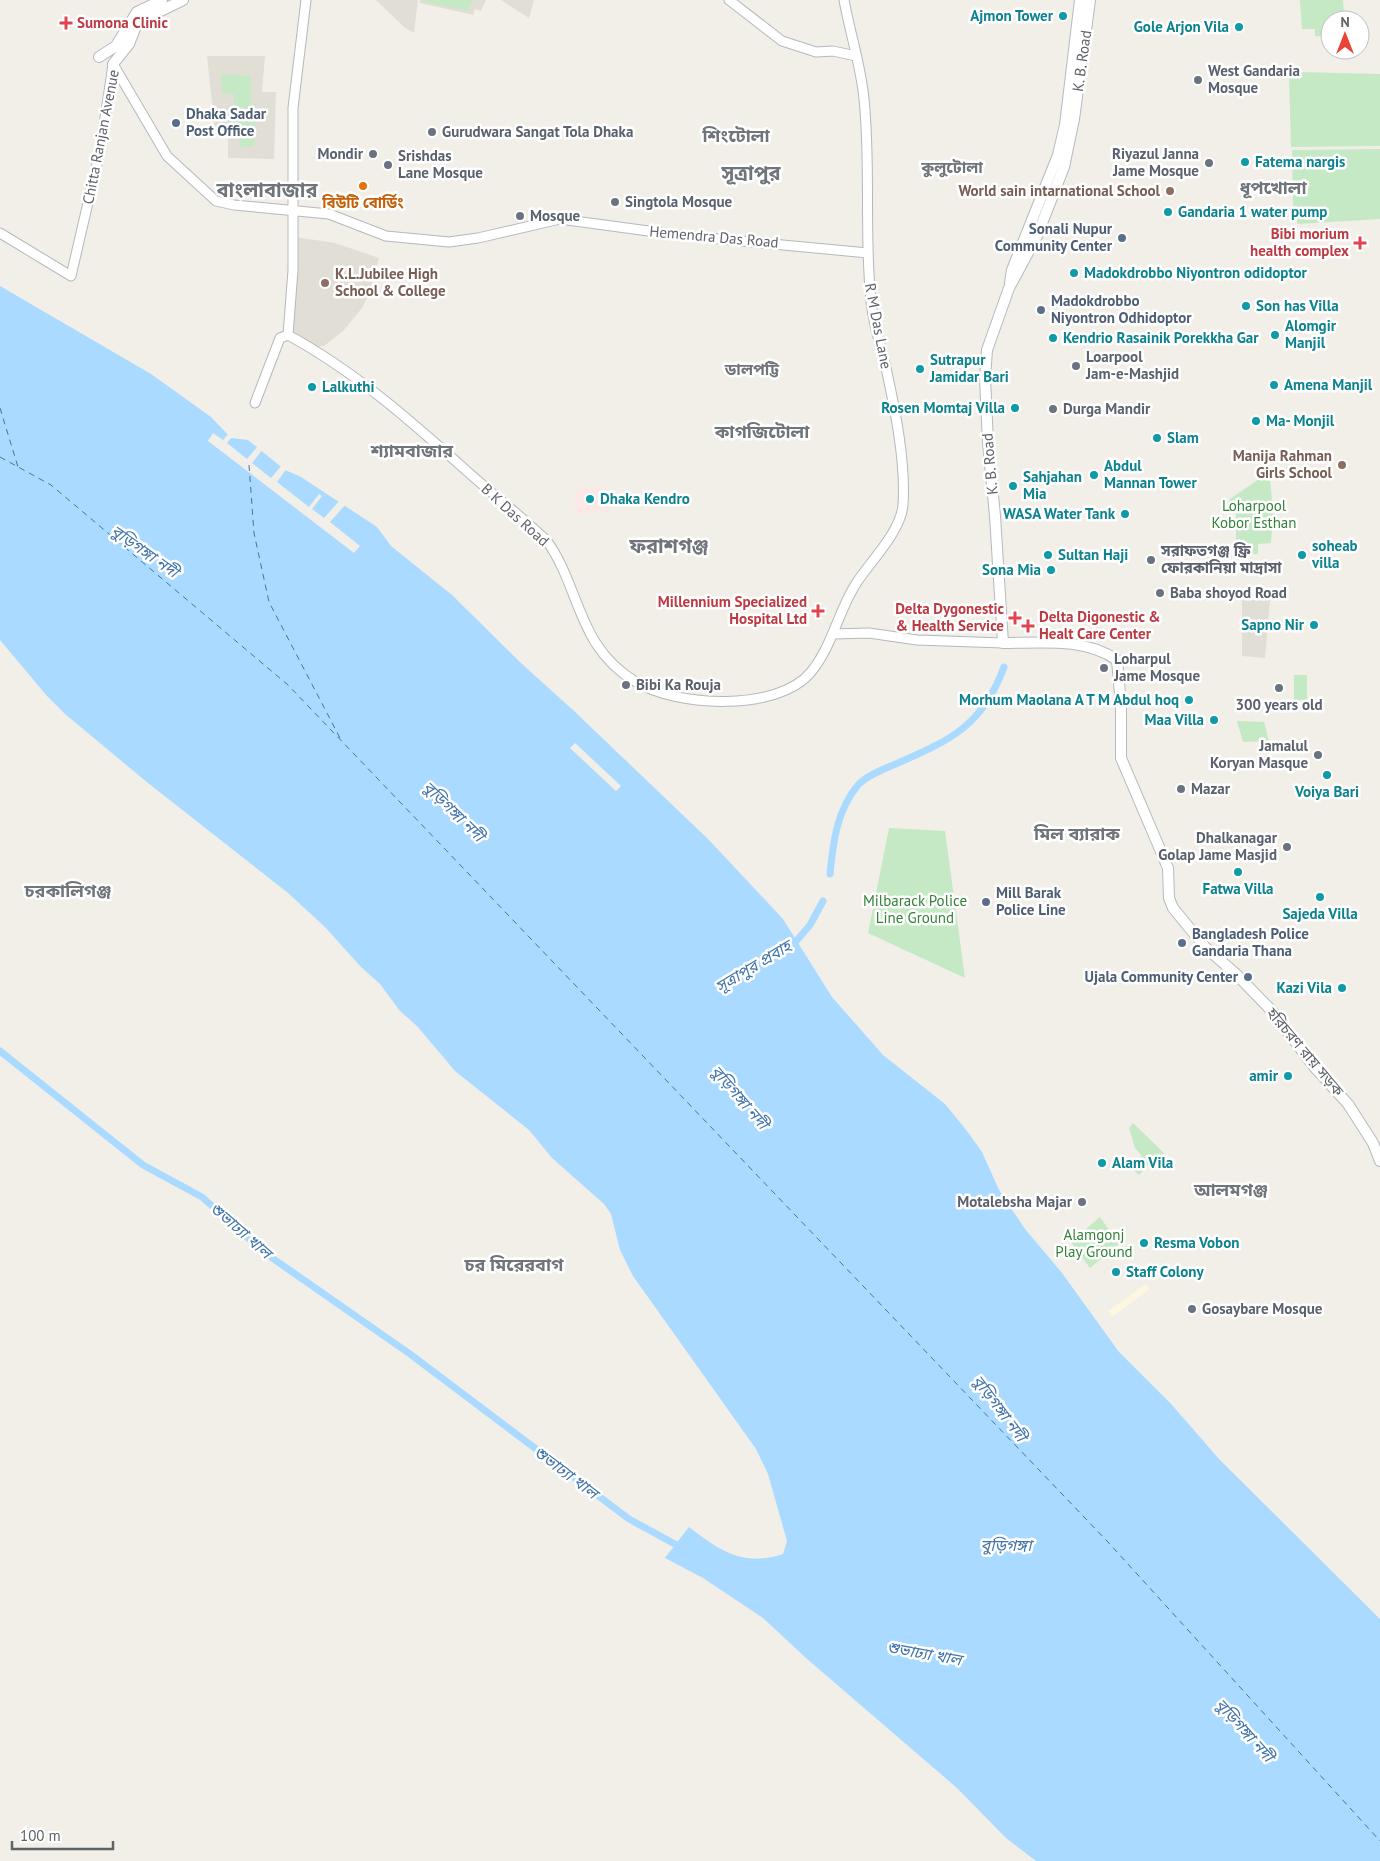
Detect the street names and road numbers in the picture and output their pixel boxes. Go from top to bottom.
street label: K. B. Road [1068,29,1095,93]
street label: Chitta Ranjan Avenue [78,68,123,206]
street label: Hemendra Das Road [649,221,779,252]
street label: R M Das Lane [861,281,896,370]
street label: K. B. Road [977,432,1002,496]
street label: B K Das Road [477,479,553,550]
street label: হরিচরণ রায় সড়ক [1262,1003,1348,1100]

